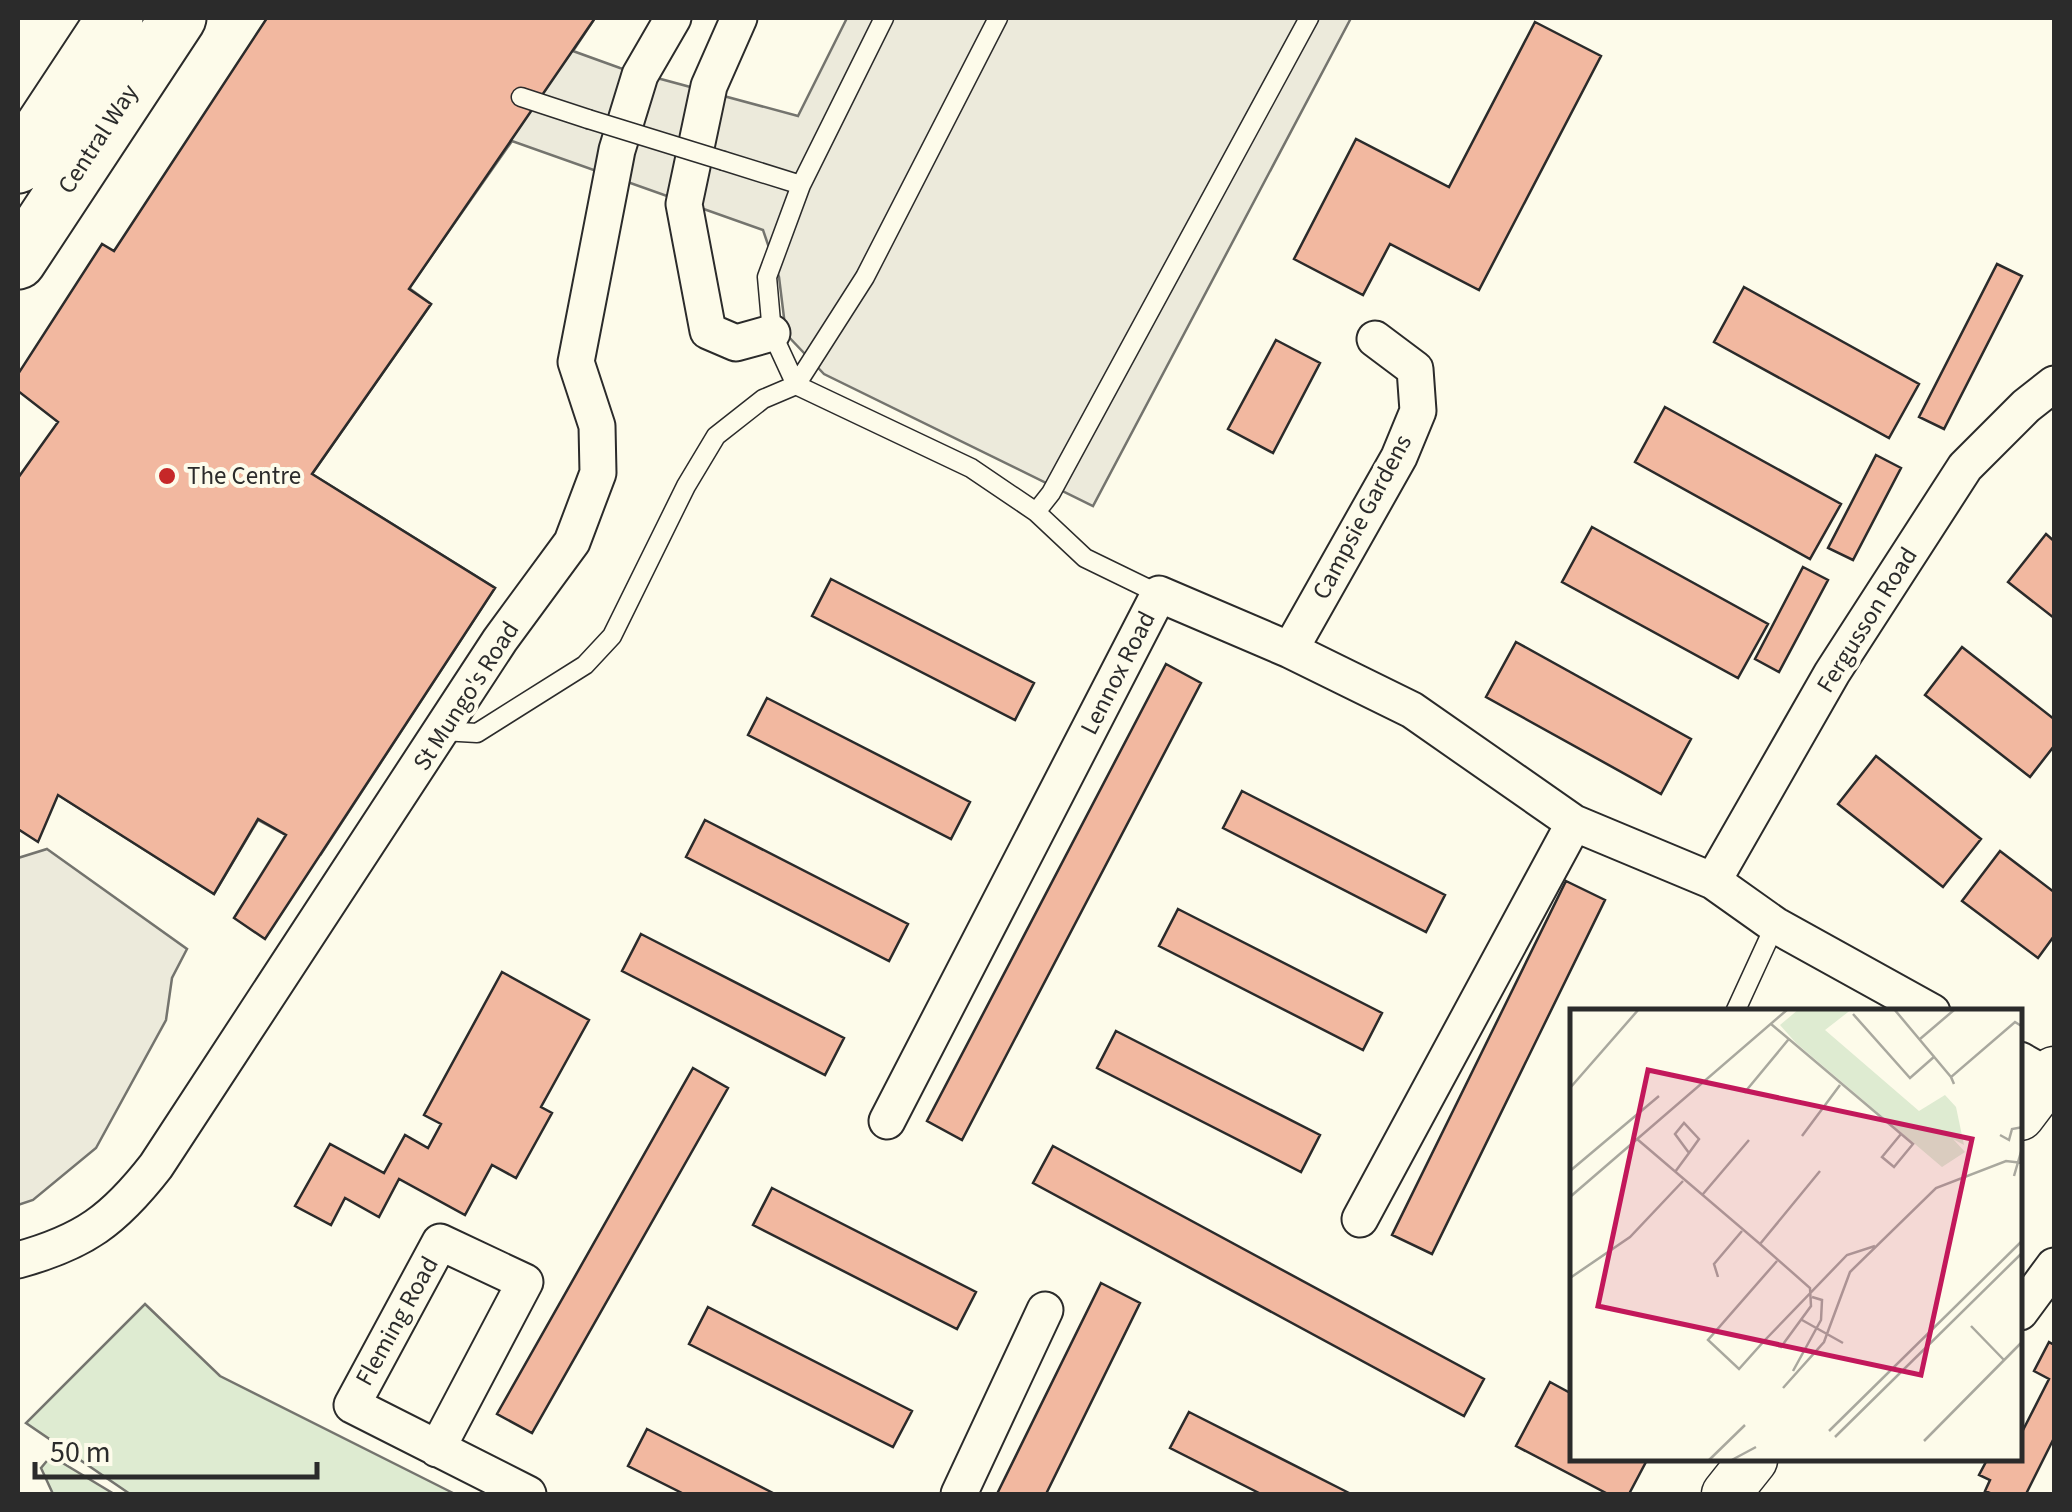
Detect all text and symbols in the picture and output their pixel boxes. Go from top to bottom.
street label: Central Way [49,77,147,201]
street label: Campsie Gardens [1303,428,1421,606]
place label: The Centre [187,458,301,494]
marker: The Centre [156,465,178,487]
street label: Fergusson Road [1808,540,1926,700]
street label: Lennox Road [1071,605,1165,741]
street label: St Mungo's Road [404,614,528,778]
inset map [1570,1009,2022,1462]
street label: Fleming Road [347,1250,447,1392]
scale bar [35,1417,318,1479]
text: 50 m [50,1431,111,1474]

